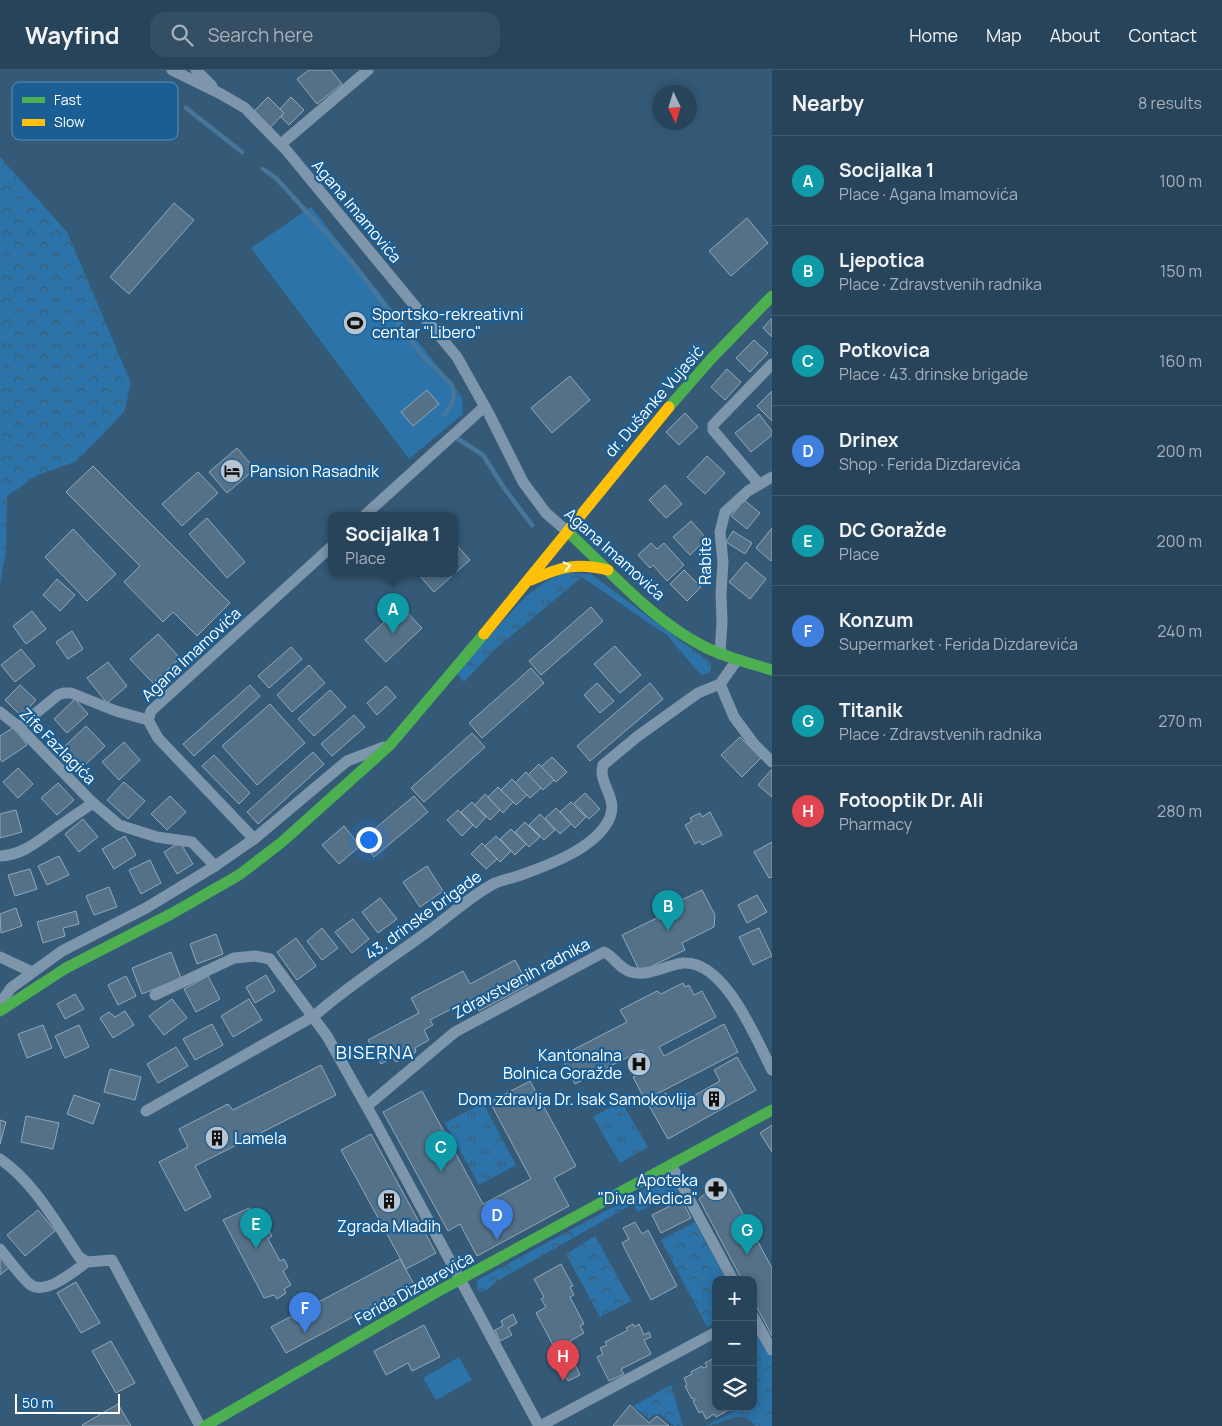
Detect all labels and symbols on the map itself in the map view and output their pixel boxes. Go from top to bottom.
legend [12,82,178,140]
north arrow [652,85,697,130]
text: Fast [54,90,82,109]
text: Slow [54,112,85,131]
street label: Agana Imamovića [307,155,407,267]
place label: Sportsko-rekreativni centar "Libero" [372,303,523,343]
sports icon: Sportsko-rekreativni centar "Libero" [342,310,368,336]
street label: dr. Dušanke Vujasić [599,340,709,461]
hotel icon: Pansion Rasadnik [219,458,245,484]
place label: Pansion Rasadnik [250,460,380,482]
street label: Agana Imamovića [560,503,670,605]
street label: Rabite [694,537,716,585]
one-way arrow [563,561,572,572]
pin: A [377,593,409,634]
street label: Agana Imamovića [137,602,245,706]
street label: Zife Fazlagića [15,703,101,789]
your location [356,827,382,853]
street label: 43. drinske brigade [360,865,486,965]
pin: B [652,890,684,931]
street label: Zdravstvenih radnika [448,932,594,1024]
district label: BISERNA [336,1040,414,1064]
place label: Kantonalna Bolnica Goražde [503,1044,622,1084]
hospital icon: Kantonalna Bolnica Goražde [626,1051,652,1077]
building icon: Dom zdravlja Dr. Isak Samokovlija [701,1086,727,1112]
place label: Dom zdravlja Dr. Isak Samokovlija [458,1088,696,1110]
building icon: Lamela [204,1125,230,1151]
place label: Lamela [234,1127,287,1149]
pin: C [425,1131,457,1172]
place label: Apoteka "Diva Medica" [598,1169,698,1209]
pharmacy icon: Apoteka "Diva Medica" [703,1176,729,1202]
building icon: Zgrada Mladih [376,1188,402,1214]
pin: D [481,1199,513,1240]
pin: E [240,1208,272,1249]
pin: G [731,1214,763,1255]
place label: Zgrada Mladih [337,1215,441,1237]
street label: Ferida Dizdarevića [350,1246,478,1330]
pin: F [289,1292,321,1333]
pin: H [547,1340,579,1381]
scale bar [15,1391,120,1414]

